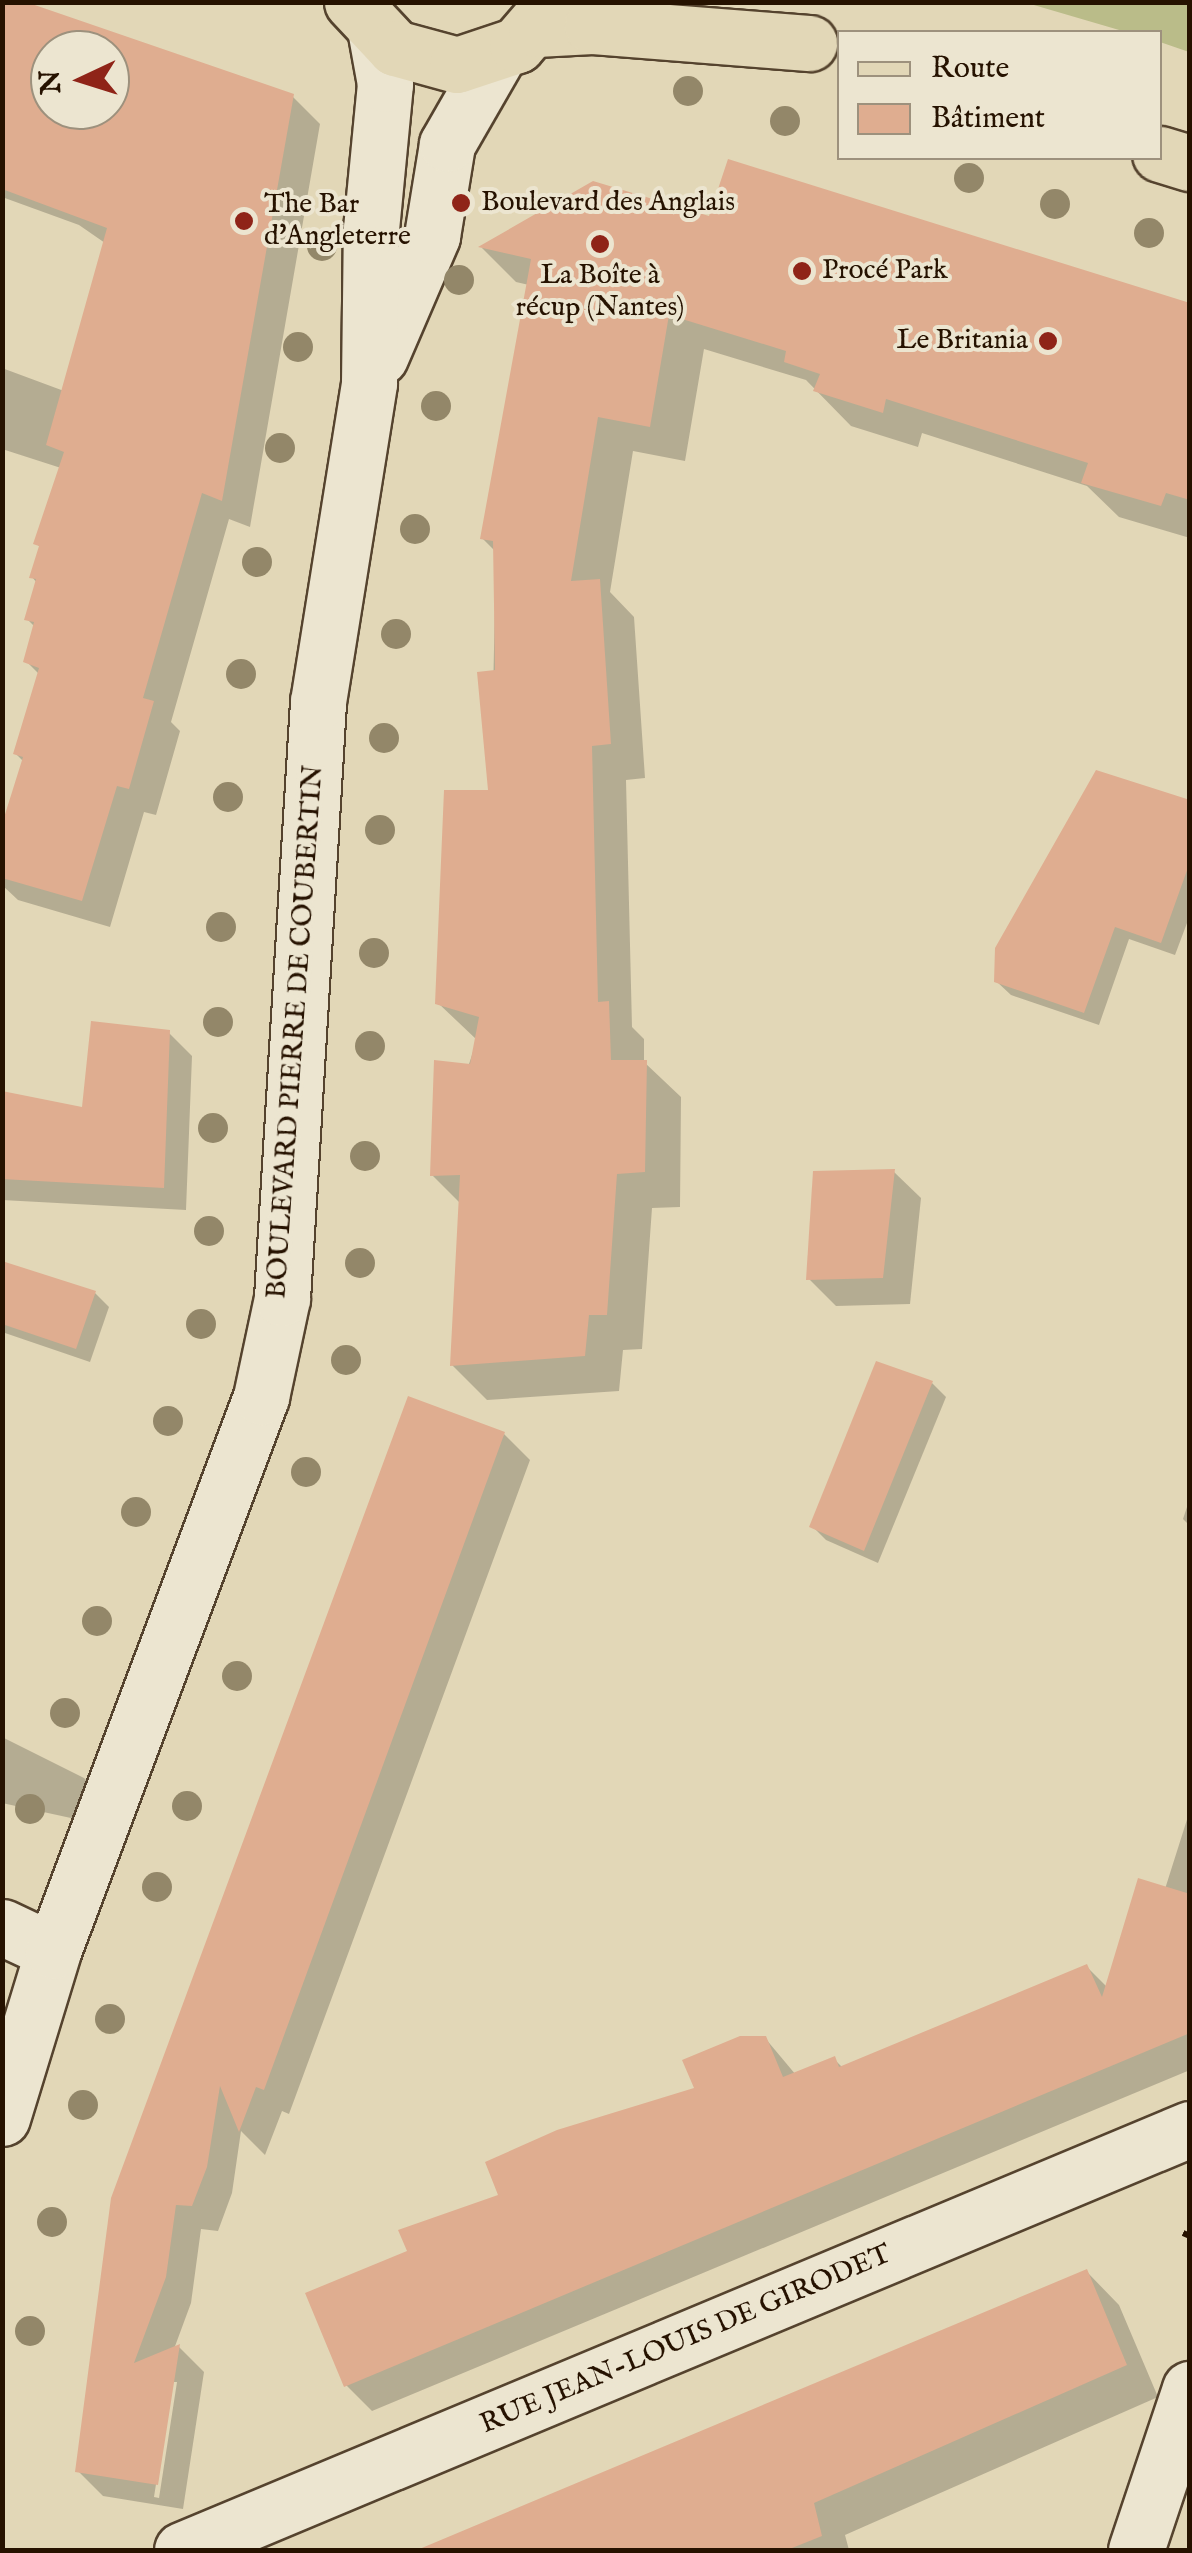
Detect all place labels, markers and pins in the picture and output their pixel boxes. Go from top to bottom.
place label: Boulevard des Anglais [481,186,735,220]
place label: The Bar d'Angleterre [264,188,411,254]
marker: Boulevard des Anglais [450,192,472,214]
marker: The Bar d'Angleterre [233,210,255,232]
marker: La Boîte à récup (Nantes) [589,233,611,255]
place label: Procé Park [822,254,948,288]
place label: La Boîte à récup (Nantes) [516,259,684,325]
marker: Procé Park [791,260,813,282]
place label: Le Britania [896,324,1028,358]
marker: Le Britania [1037,330,1059,352]

